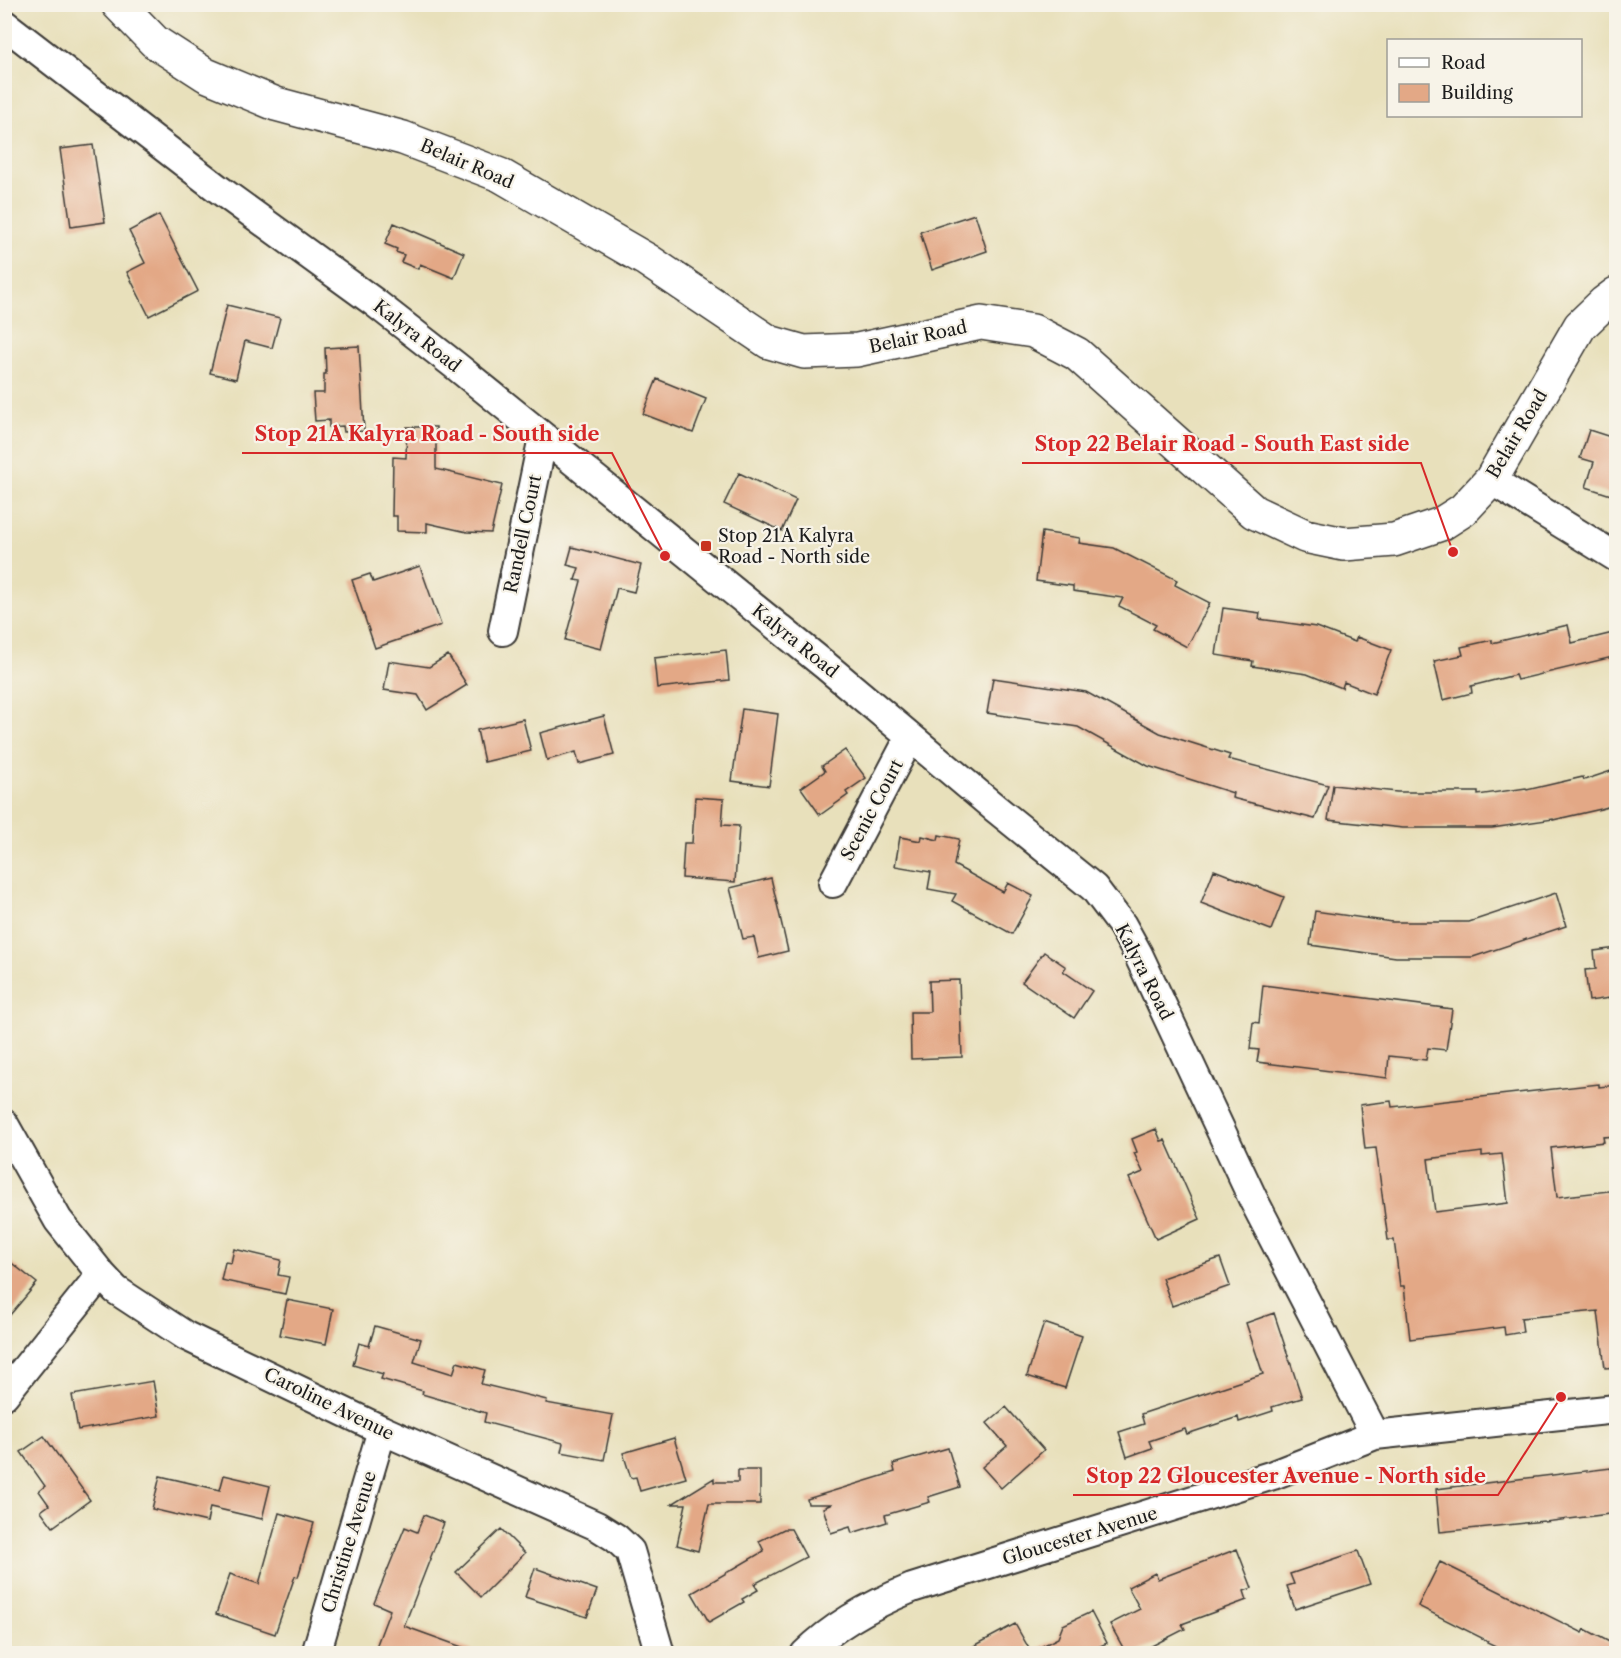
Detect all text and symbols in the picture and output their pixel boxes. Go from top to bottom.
legend [1387,39,1582,117]
text: Road [1441,52,1486,74]
text: Building [1441,82,1513,104]
street label: Belair Road [417,134,517,194]
street label: Kalyra Road [369,295,465,377]
street label: Belair Road [867,316,969,358]
street label: Belair Road [1482,386,1552,482]
callout: Stop 21A Kalyra Road - South side [242,415,612,453]
text: Stop 21A Kalyra Road - South side [254,422,600,446]
callout: Stop 22 Belair Road - South East side [1022,425,1421,463]
text: Stop 22 Belair Road - South East side [1035,432,1410,456]
street label: Randell Court [500,472,546,595]
place label: Stop 21A Kalyra Road - North side [718,525,870,568]
marker: Stop 21A Kalyra Road - North side [699,539,713,553]
street label: Kalyra Road [747,599,843,683]
street label: Scenic Court [836,755,908,864]
street label: Kalyra Road [1110,920,1178,1024]
street label: Caroline Avenue [260,1363,398,1445]
callout: Stop 22 Gloucester Avenue - North side [1073,1457,1498,1495]
text: Stop 22 Gloucester Avenue - North side [1086,1464,1486,1488]
street label: Christine Avenue [317,1468,381,1616]
street label: Gloucester Avenue [1000,1502,1160,1570]

